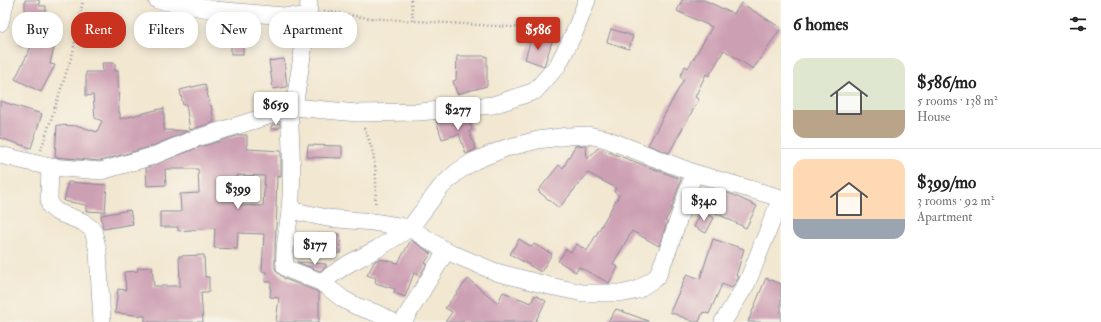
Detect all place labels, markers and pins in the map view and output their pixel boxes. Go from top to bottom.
pin: $586 [514,17,562,51]
pin: $659 [252,92,300,126]
pin: $277 [434,97,482,131]
pin: $399 [214,176,262,210]
pin: $340 [680,188,728,222]
pin: $177 [291,232,339,266]

